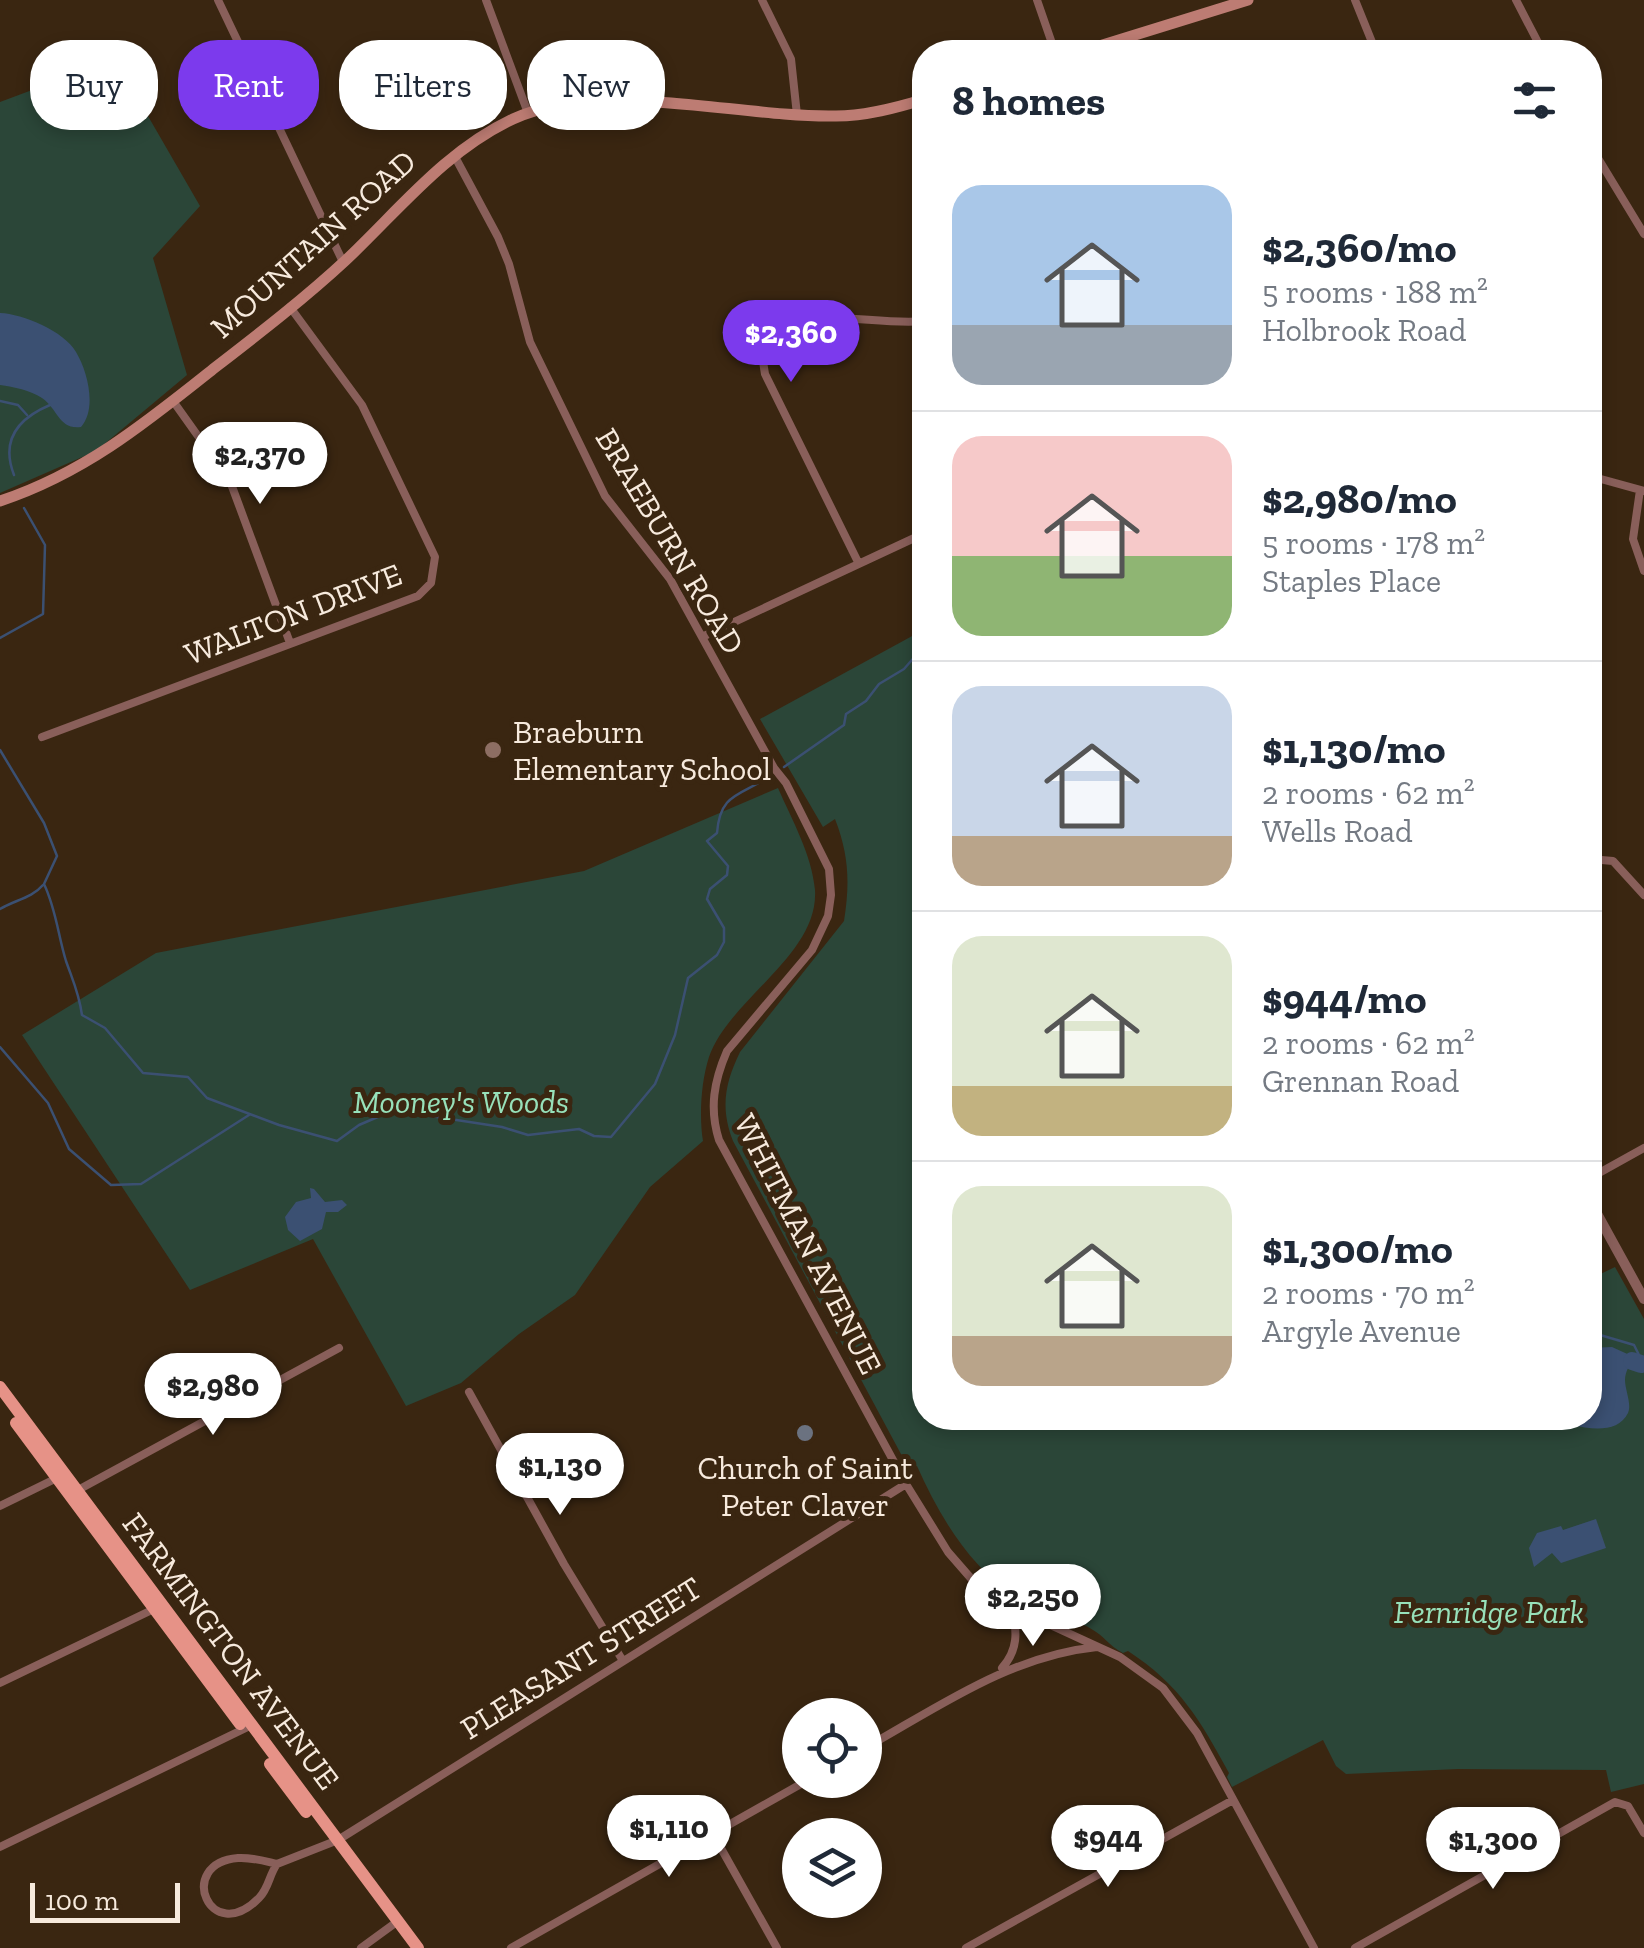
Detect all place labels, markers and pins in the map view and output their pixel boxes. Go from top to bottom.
pin: $2,360 [710,300,872,385]
pin: $2,370 [179,422,341,507]
place label: Braeburn Elementary School [513,713,771,788]
marker: Braeburn Elementary School [482,739,504,761]
pin: $2,980 [132,1353,294,1438]
marker: Church of Saint Peter Claver [794,1422,816,1444]
pin: $1,130 [479,1433,641,1518]
place label: Church of Saint Peter Claver [697,1449,913,1524]
pin: $2,250 [952,1564,1114,1649]
pin: $1,110 [588,1795,750,1880]
pin: $944 [1049,1805,1167,1890]
pin: $1,300 [1412,1807,1574,1892]

